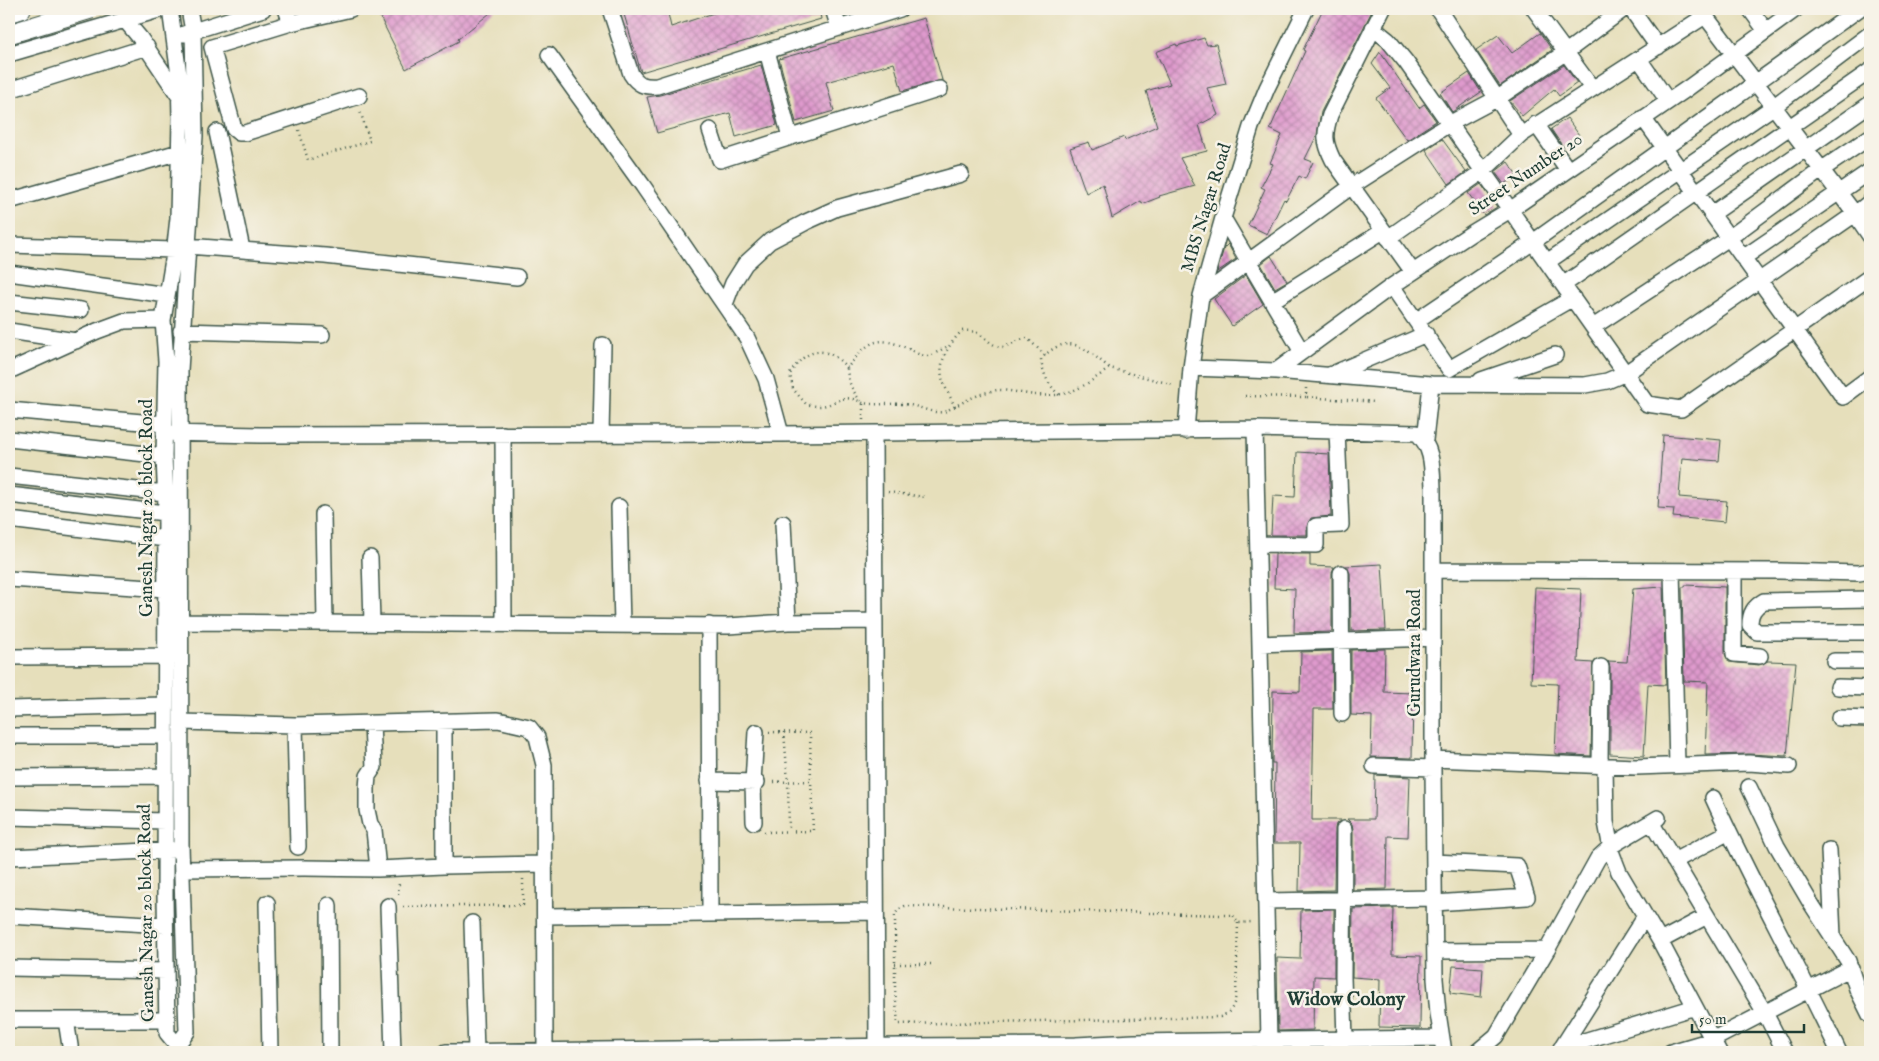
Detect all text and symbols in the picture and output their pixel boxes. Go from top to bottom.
street label: Street Number 20 [1465,128,1587,222]
street label: MBS Nagar Road [1176,140,1238,275]
street label: Ganesh Nagar 20 block Road [136,399,159,617]
street label: Gurudwara Road [1404,589,1427,717]
street label: Ganesh Nagar 20 block Road [134,803,160,1022]
district label: Widow Colony [1286,988,1406,1012]
scale bar [1692,1001,1804,1033]
text: 50 m [1699,1010,1727,1029]

